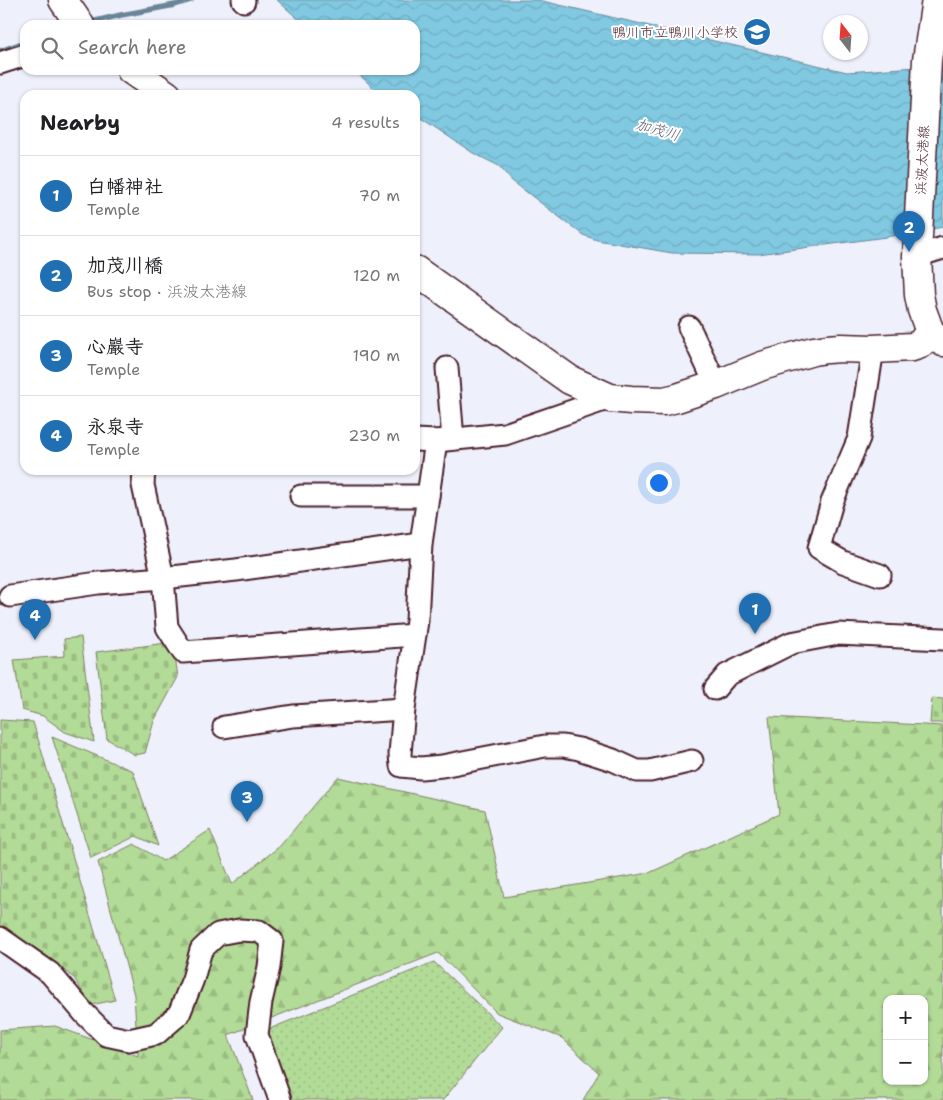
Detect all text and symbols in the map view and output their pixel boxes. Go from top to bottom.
north arrow [823,15,868,60]
school or university icon: 鴨川市立鴨川小学校 [742,17,772,47]
search box [20,20,420,75]
place label: 鴨川市立鴨川小学校 [612,23,738,41]
icon: search [38,34,66,62]
text: Search here [78,35,187,60]
text: Nearby [40,109,120,137]
text: 4 results [331,112,400,133]
water label: 加茂川 [634,114,682,146]
street label: 浜波太港線 [911,125,933,195]
text: 白幡神社 [87,174,163,199]
text: 1 [52,185,60,206]
text: 70 m [359,185,400,206]
text: Temple [87,199,140,220]
pin: 2 [893,211,925,252]
text: 加茂川橋 [87,253,163,278]
text: 2 [50,265,62,286]
text: 120 m [353,265,400,286]
text: Bus stop · 浜波太港線 [87,281,247,302]
text: 心巖寺 [87,334,144,359]
text: 3 [50,345,62,366]
text: 190 m [353,345,400,366]
text: Temple [87,359,140,380]
text: 永泉寺 [87,414,144,439]
text: 4 [50,425,62,446]
text: 230 m [348,425,400,446]
text: Temple [87,439,140,460]
your location [646,470,672,496]
pin: 1 [739,593,771,634]
pin: 4 [19,599,51,640]
pin: 3 [231,781,263,822]
map controls [883,995,928,1085]
button: + [883,995,928,1040]
button: − [883,1040,928,1085]

